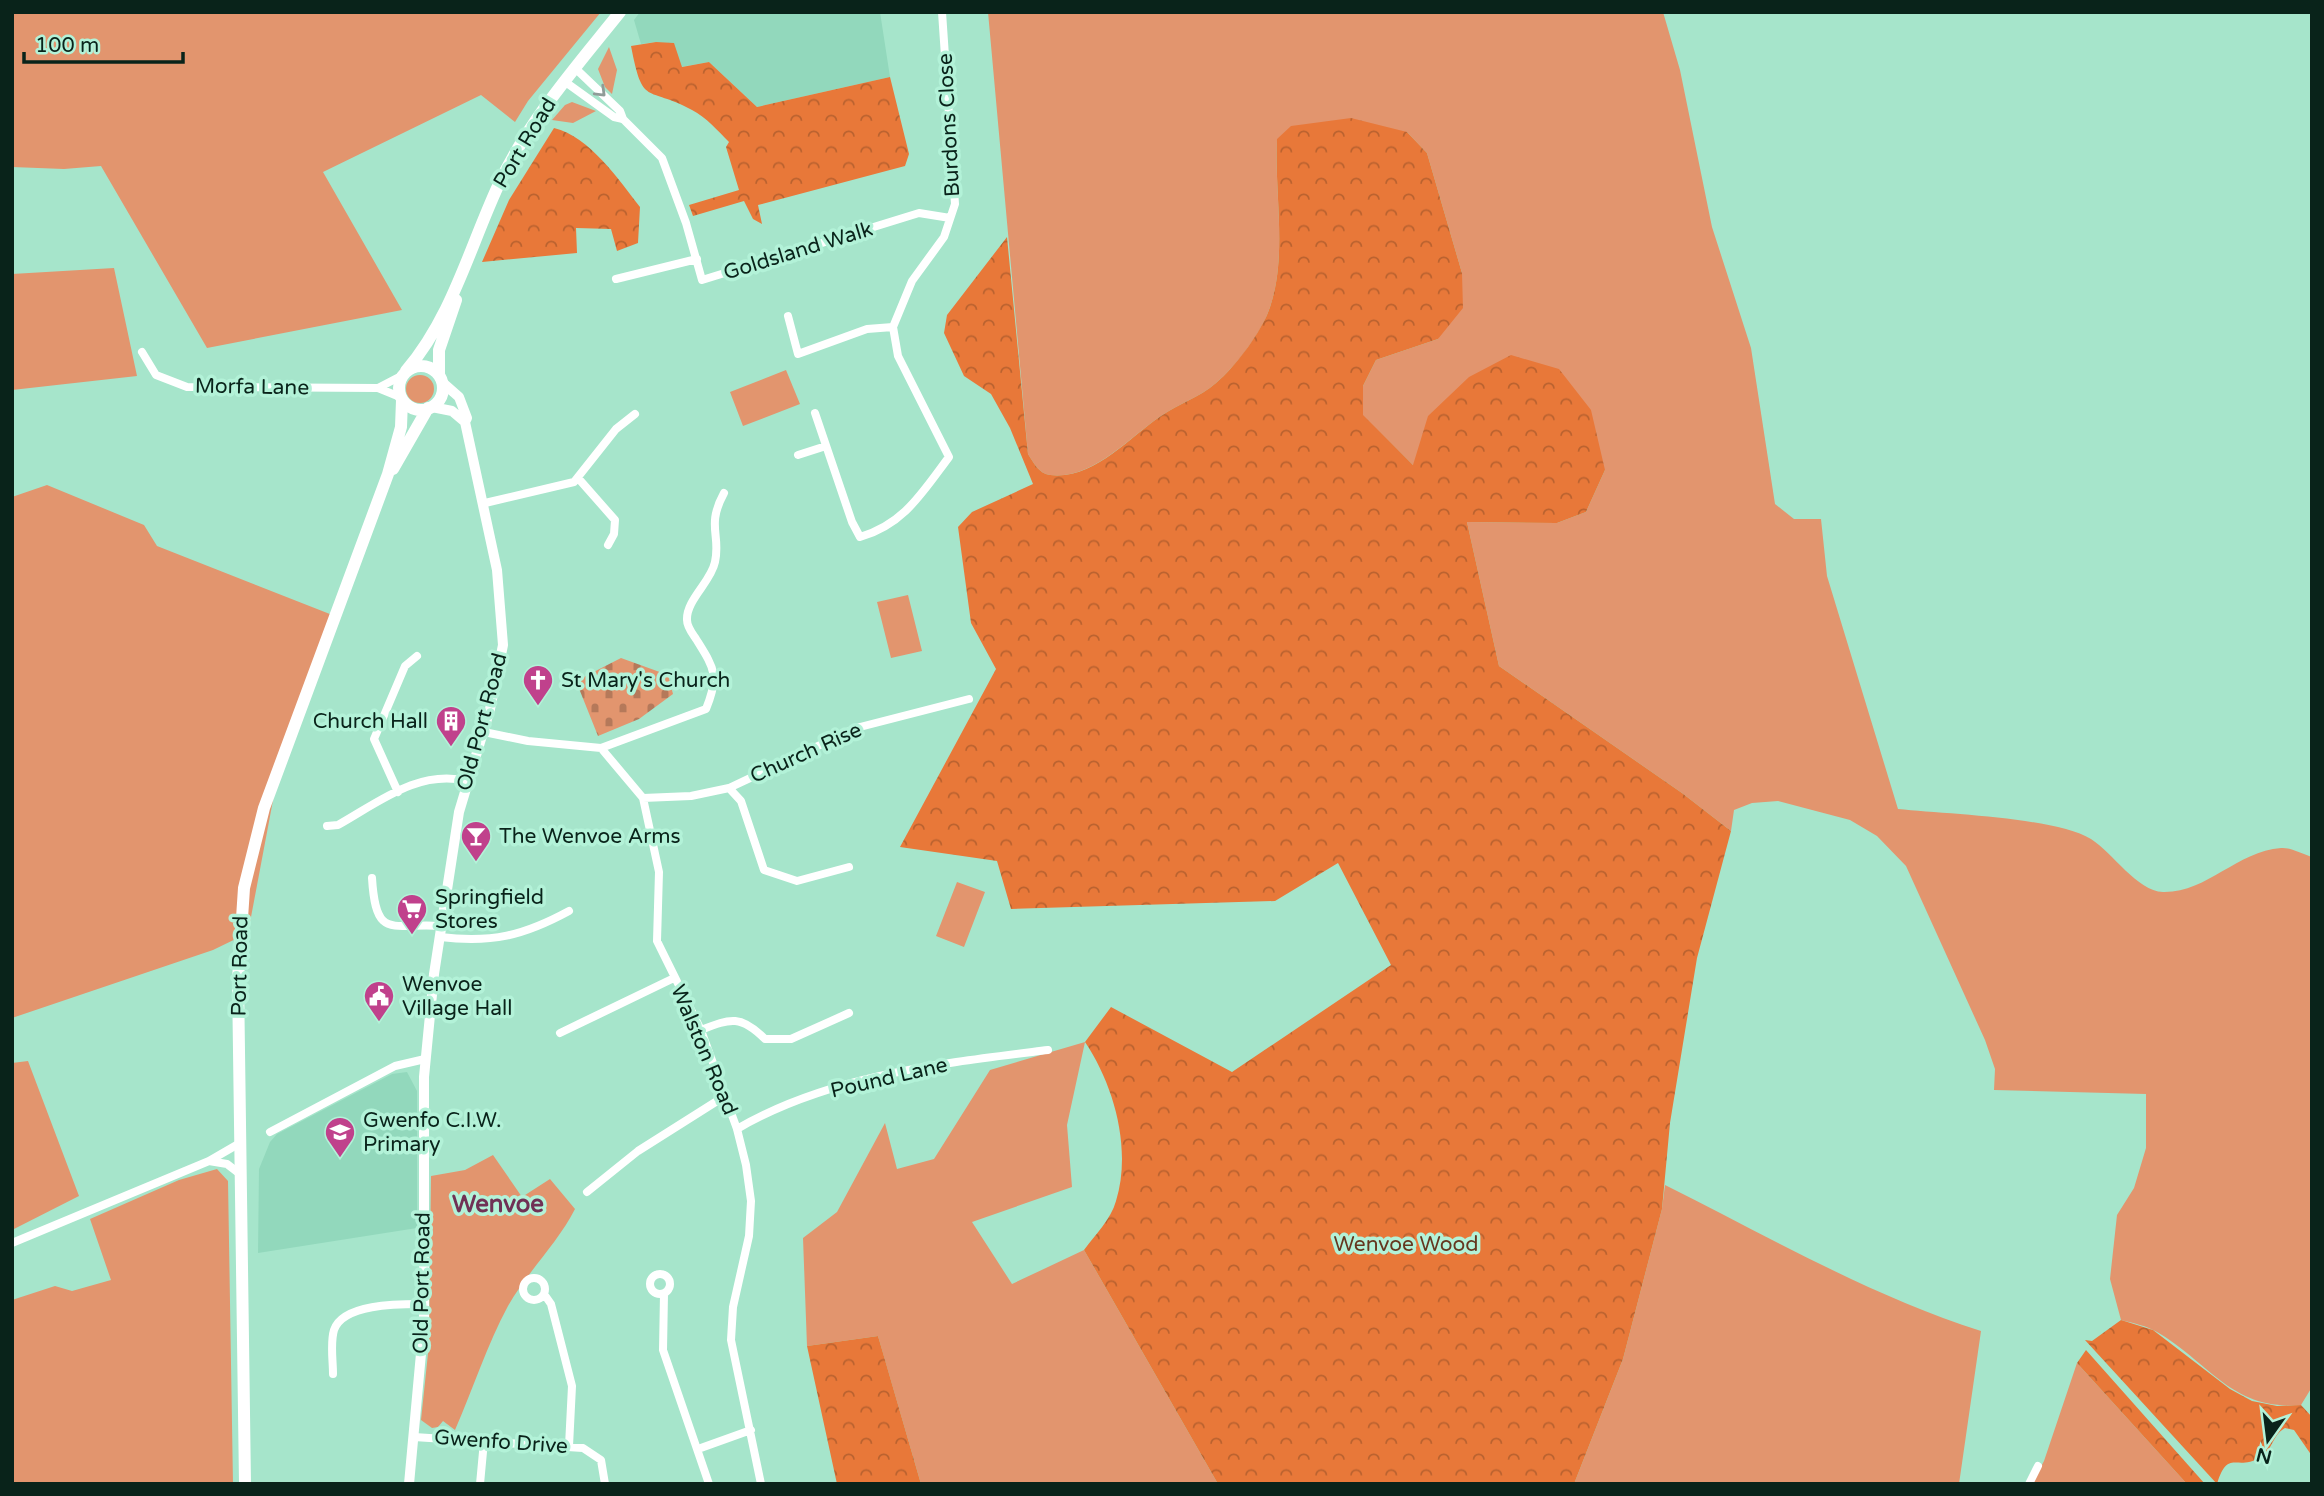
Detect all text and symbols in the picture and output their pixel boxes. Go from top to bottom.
scale bar [24,21,184,65]
text: 100 m [35,33,99,58]
street label: Burdons Close [933,52,965,197]
one-way arrow [593,84,606,97]
street label: Port Road [488,93,562,193]
street label: Goldsland Walk [720,216,876,286]
street label: Morfa Lane [195,374,309,400]
street label: Old Port Road [452,650,512,794]
church icon: St Mary's Church [521,663,555,707]
place label: St Mary's Church [561,668,730,693]
building icon: Church Hall [434,704,468,748]
place label: Church Hall [313,709,428,734]
street label: Church Rise [746,717,866,789]
bar icon: The Wenvoe Arms [459,819,493,863]
place label: The Wenvoe Arms [499,824,681,849]
place label: Springfield Stores [435,885,544,934]
supermarket icon: Springfield Stores [395,892,429,936]
street label: Port Road [227,915,253,1017]
place label: Wenvoe Village Hall [402,972,513,1021]
public building icon: Wenvoe Village Hall [362,979,396,1023]
street label: Walston Road [665,981,743,1119]
street label: Pound Lane [828,1052,950,1104]
place label: Gwenfo C.I.W. Primary [363,1108,502,1157]
school or university icon: Gwenfo C.I.W. Primary [323,1115,357,1159]
district label: Wenvoe [452,1190,544,1219]
street label: Old Port Road [408,1212,436,1354]
park label: Wenvoe Wood [1334,1232,1478,1257]
north arrow [2233,1405,2303,1475]
street label: Gwenfo Drive [433,1425,569,1459]
text: N [2254,1443,2274,1468]

